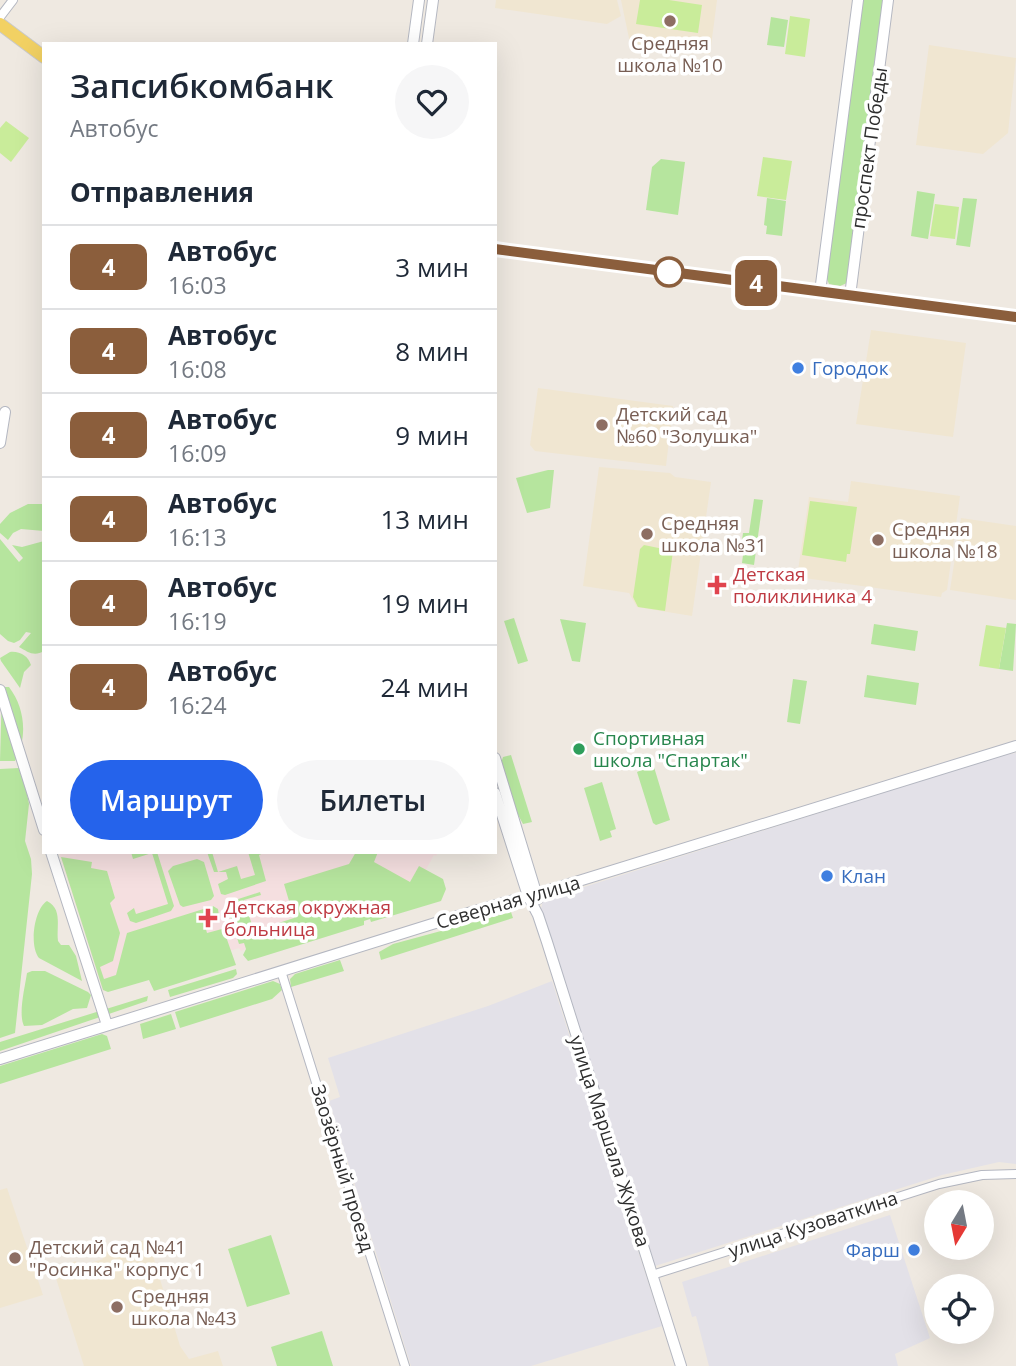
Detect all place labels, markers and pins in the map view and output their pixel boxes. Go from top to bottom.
marker: Средняя школа №10 [662,13,678,29]
place label: Средняя школа №10 [617,30,723,78]
unlabelled marker [654,257,684,287]
place label: Городок [812,355,889,381]
marker: Городок [790,360,806,376]
place label: Детский сад №60 "Золушка" [616,401,757,449]
marker: Детский сад №60 "Золушка" [594,417,610,433]
place label: Средняя школа №31 [661,510,767,558]
place label: Средняя школа №18 [892,516,998,564]
marker: Средняя школа №31 [639,526,655,542]
marker: Средняя школа №18 [870,532,886,548]
place label: Детская поликлиника 4 [733,561,872,609]
marker: Детская поликлиника 4 [707,575,727,595]
place label: Спортивная школа "Спартак" [593,725,748,773]
marker: Спортивная школа "Спартак" [571,741,587,757]
place label: Клан [841,863,886,889]
marker: Клан [819,868,835,884]
place label: Детская окружная больница [224,894,391,942]
marker: Детская окружная больница [198,908,218,928]
place label: Детский сад №41 "Росинка" корпус 1 [29,1234,205,1282]
place label: Фарш [846,1237,900,1263]
marker: Фарш [906,1242,922,1258]
marker: Детский сад №41 "Росинка" корпус 1 [7,1250,23,1266]
place label: Средняя школа №43 [131,1283,237,1331]
marker: Средняя школа №43 [109,1299,125,1315]

